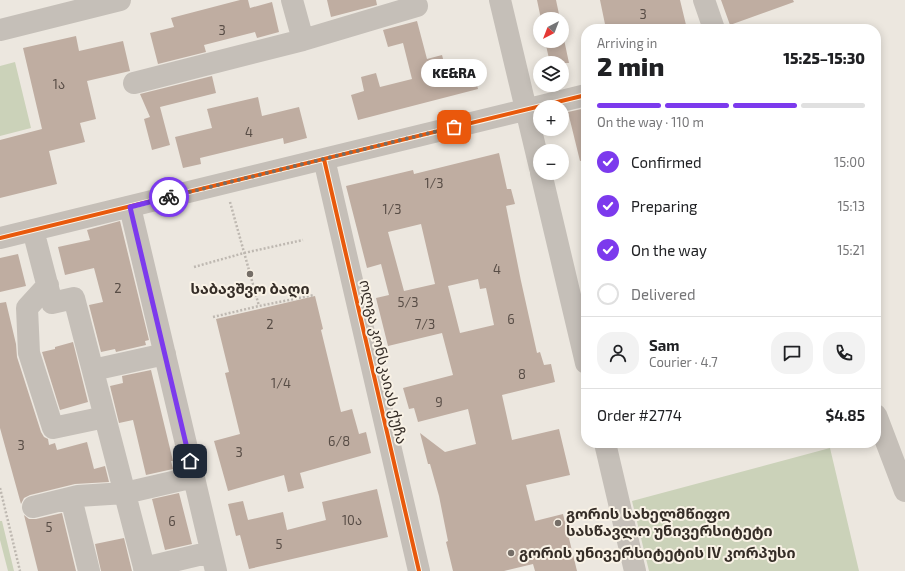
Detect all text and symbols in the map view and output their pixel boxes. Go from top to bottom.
house number: 3 [639,6,647,22]
north arrow [533,12,569,48]
map controls [533,12,569,180]
house number: 3 [218,22,226,38]
text: Arriving in [597,35,657,51]
text: 15:25–15:30 [783,49,865,67]
text: 2 min [597,50,664,81]
button: layers [533,56,569,92]
callout: KE&RA [421,59,487,87]
text: KE&RA [432,65,476,81]
house number: 1ა [53,76,65,92]
button: + [533,100,569,136]
pin [437,110,471,144]
text: On the way · 110 m [597,114,704,130]
icon: bag [443,116,465,138]
house number: 4 [245,124,253,140]
button: − [533,144,569,180]
icon: check [597,151,619,173]
text: Confirmed [631,153,702,171]
text: 15:00 [834,154,865,170]
house number: 1/3 [424,175,444,191]
courier [149,177,189,217]
icon: bike [158,186,180,208]
icon: check [597,195,619,217]
text: Preparing [631,197,697,215]
text: 15:13 [837,198,865,214]
house number: 1/3 [382,201,402,217]
icon: check [597,239,619,261]
text: On the way [631,241,707,259]
text: 15:21 [837,242,865,258]
house number: 4 [493,261,501,277]
marker: საბავშვო ბაღი [245,269,255,279]
street label: ოლგა კონსკაიას ქუჩა [355,278,412,446]
place label: საბავშვო ბაღი [190,279,310,298]
house number: 2 [114,280,122,296]
text: Delivered [631,285,696,303]
house number: 5/3 [398,294,418,310]
house number: 6 [507,311,515,327]
house number: 2 [266,316,274,332]
house number: 7/3 [415,316,435,332]
button: person [597,332,639,374]
button: chat [771,332,813,374]
button: phone [823,332,865,374]
text: Sam [649,336,680,354]
text: Courier · 4.7 [649,354,718,370]
house number: 8 [518,366,526,382]
house number: 1/4 [271,375,291,391]
house number: 9 [435,394,443,410]
text: Order #2774 [597,406,682,424]
text: $4.85 [825,406,865,424]
house number: 6/8 [328,433,350,449]
house number: 3 [17,437,25,453]
pin [173,444,207,478]
house number: 3 [235,444,243,460]
icon: home [179,450,201,472]
place label: გორის სახელმწიფო სასწავლო უნივერსიტეტი [566,504,773,540]
house number: 10ა [342,512,362,528]
house number: 6 [168,513,176,529]
marker: გორის სახელმწიფო სასწავლო უნივერსიტეტი [553,518,563,528]
house number: 5 [46,519,53,535]
house number: 5 [276,536,283,552]
place label: გორის უნივერსიტეტის IV კორპუსი [519,543,796,562]
marker: გორის უნივერსიტეტის IV კორპუსი [506,548,516,558]

